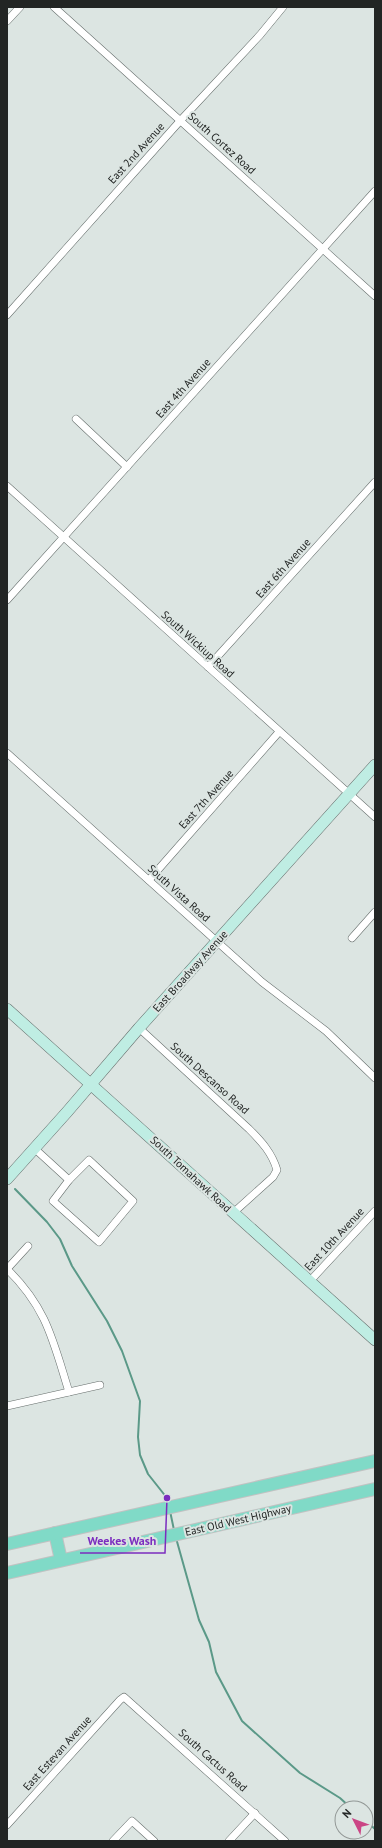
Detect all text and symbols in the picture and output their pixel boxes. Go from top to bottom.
street label: South Cortez Road [185,109,259,177]
street label: East 2nd Avenue [105,119,167,186]
street label: East 4th Avenue [153,355,214,421]
street label: East 6th Avenue [253,535,314,601]
street label: South Wickiup Road [159,608,237,681]
street label: East 7th Avenue [176,766,237,832]
street label: South Vista Road [145,861,213,925]
street label: East Broadway Avenue [150,927,231,1015]
street label: South Descanso Road [168,1039,252,1117]
street label: South Tomahawk Road [148,1133,234,1215]
street label: East 10th Avenue [301,1204,367,1274]
street label: East Old West Highway [184,1501,293,1539]
callout: Weekes Wash [80,1529,165,1553]
text: Weekes Wash [88,1533,156,1548]
street label: East Estevan Avenue [20,1712,95,1793]
street label: South Cactus Road [176,1726,250,1794]
north arrow [334,1800,374,1840]
text: N [339,1806,354,1821]

